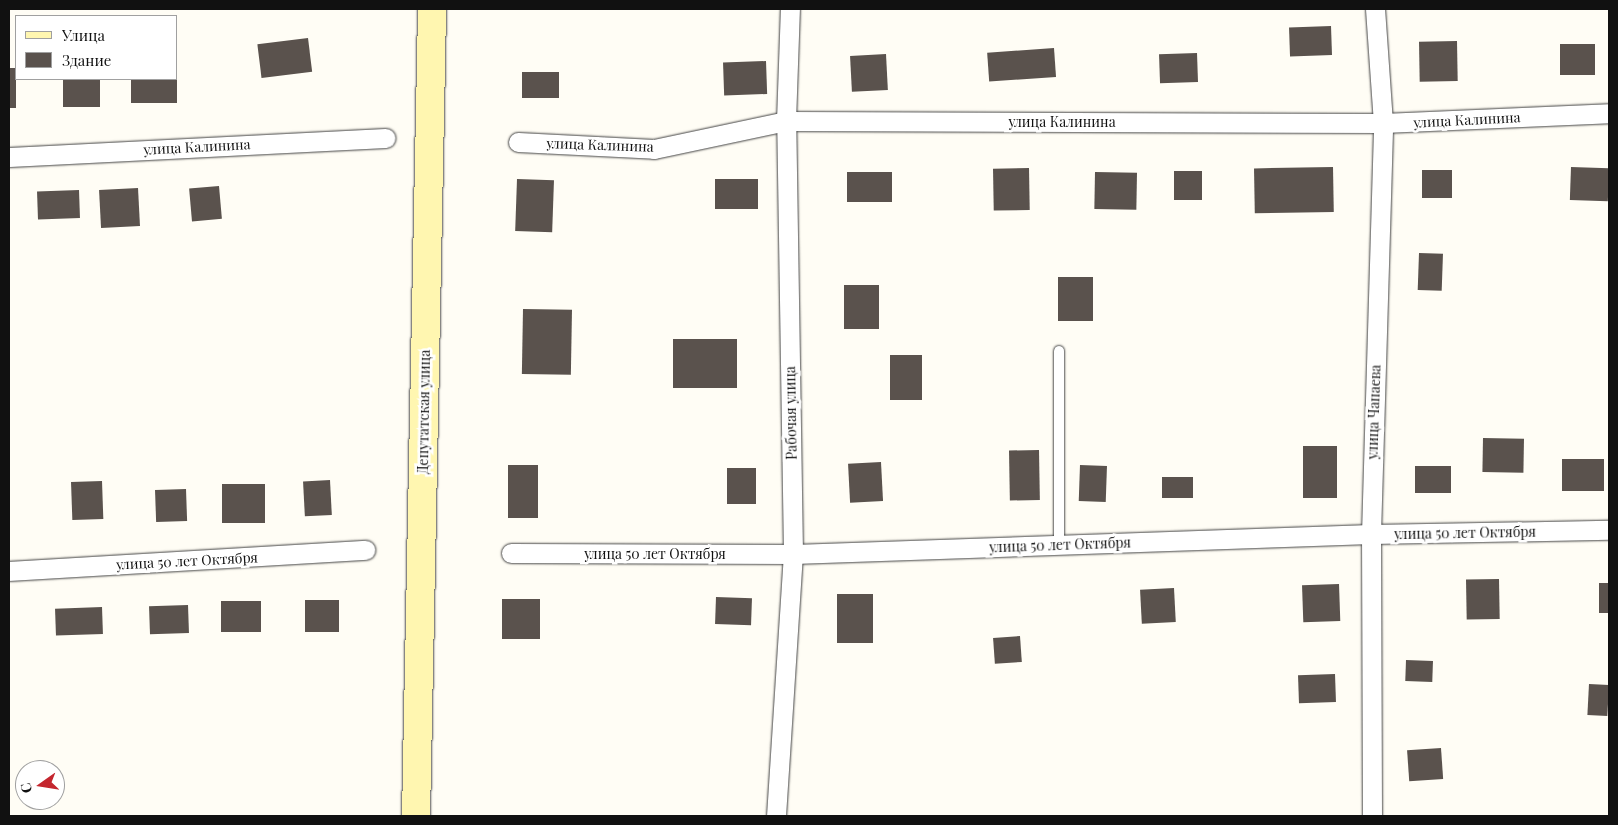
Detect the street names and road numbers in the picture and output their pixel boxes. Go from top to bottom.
street label: улица Калинина [1413,109,1521,131]
street label: улица Калинина [1008,114,1116,130]
street label: улица Калинина [546,135,654,155]
street label: улица Калинина [143,136,251,158]
street label: Депутатская улица [415,350,433,474]
street label: улица Чапаева [1364,364,1384,460]
street label: Рабочая улица [782,366,800,460]
street label: улица 50 лет Октября [1394,523,1536,543]
street label: улица 50 лет Октября [989,534,1131,556]
street label: улица 50 лет Октября [584,546,726,562]
street label: улица 50 лет Октября [116,549,258,573]

